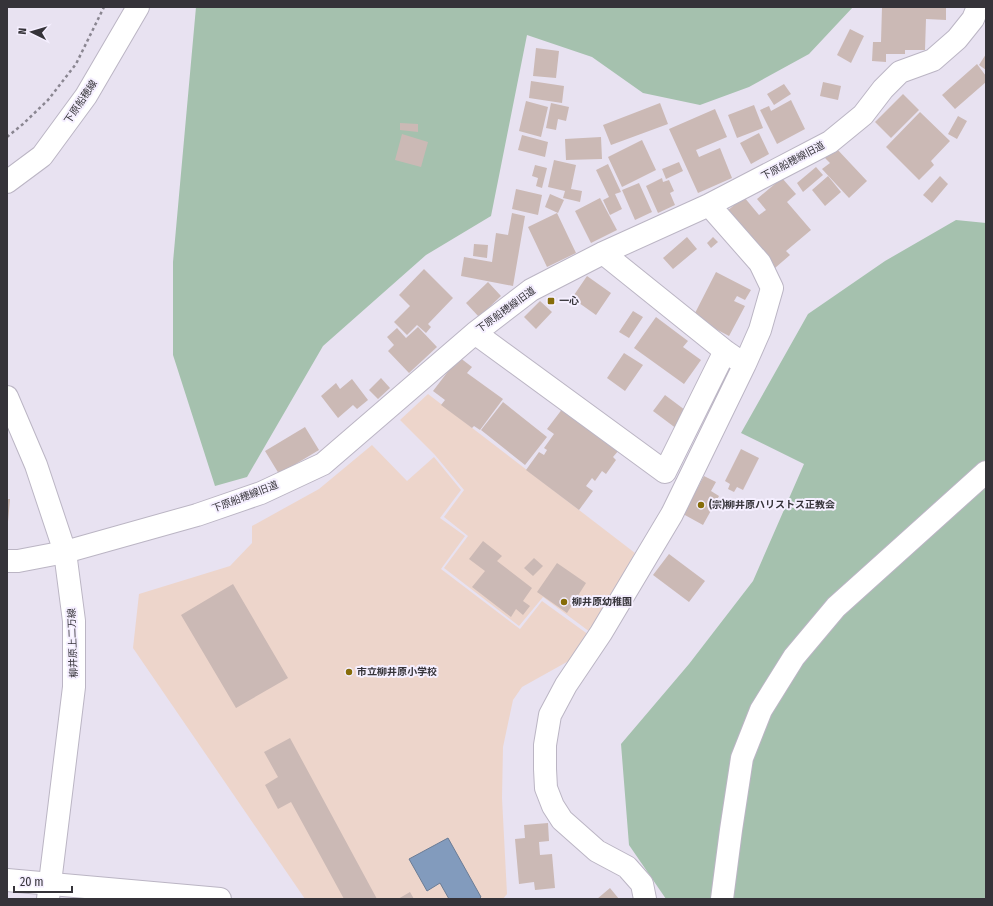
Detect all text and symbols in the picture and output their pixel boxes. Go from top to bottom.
north arrow [12,12,52,52]
text: N [16,27,29,35]
street label: 下原船穂線 [62,78,100,126]
street label: 下原船穂線旧道 [759,139,827,183]
street label: 下原船穂線旧道 [474,285,538,335]
place label: 一心 [559,295,579,307]
marker: 一心 [546,296,556,306]
street label: 下原船穂線旧道 [210,479,280,515]
place label: (宗)柳井原ハリストス正教会 [709,498,835,511]
marker: (宗)柳井原ハリストス正教会 [696,500,706,510]
place label: 柳井原幼稚園 [571,596,632,608]
marker: 柳井原幼稚園 [559,597,569,607]
street label: 柳井原上二万線 [66,608,80,678]
place label: 市立柳井原小学校 [357,666,437,678]
marker: 市立柳井原小学校 [344,667,354,677]
scale bar [14,868,72,894]
text: 20 m [20,875,44,889]

